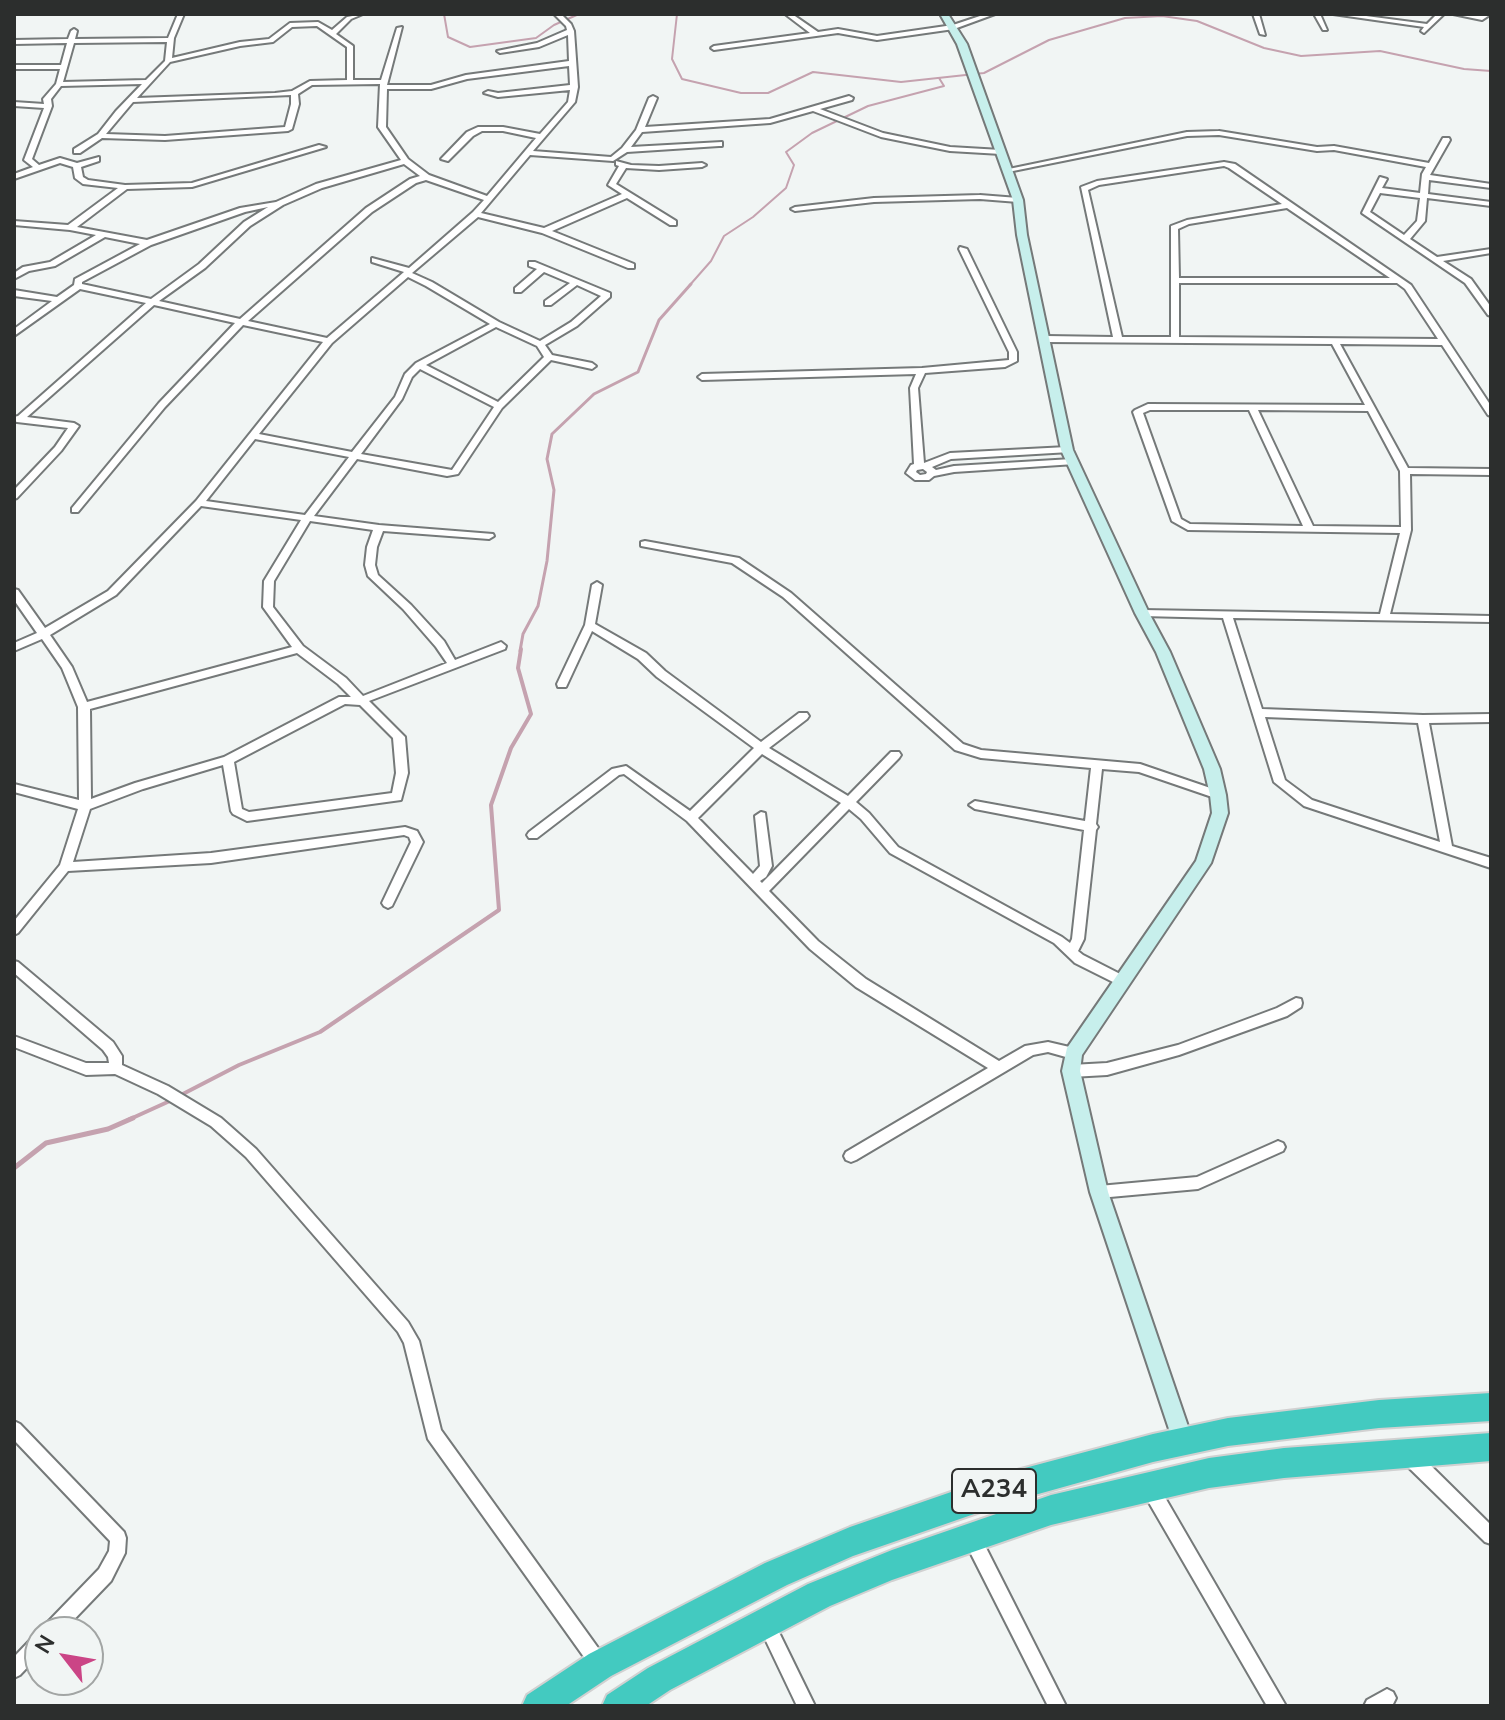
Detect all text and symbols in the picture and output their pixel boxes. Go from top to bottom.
road number: A234 [952,1469,1036,1513]
north arrow [24,1616,104,1696]
text: N [28,1630,62,1659]

